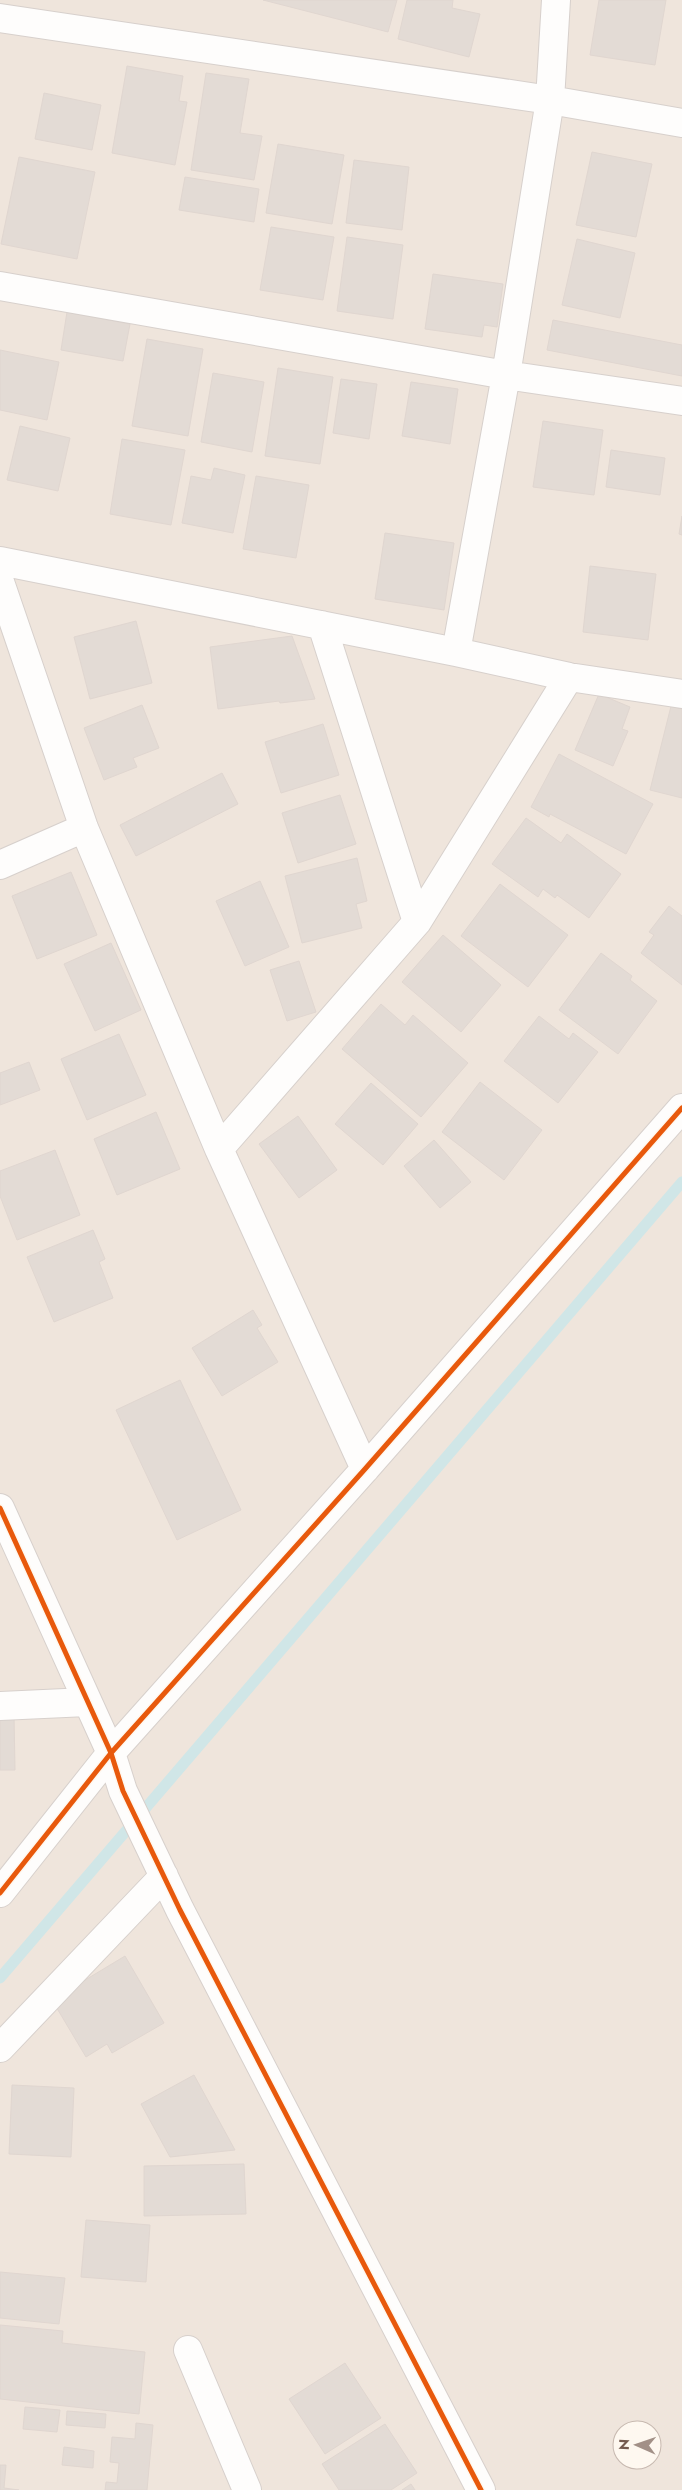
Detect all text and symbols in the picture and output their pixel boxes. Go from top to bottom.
north arrow [612,2420,662,2470]
text: N [614,2439,634,2450]

